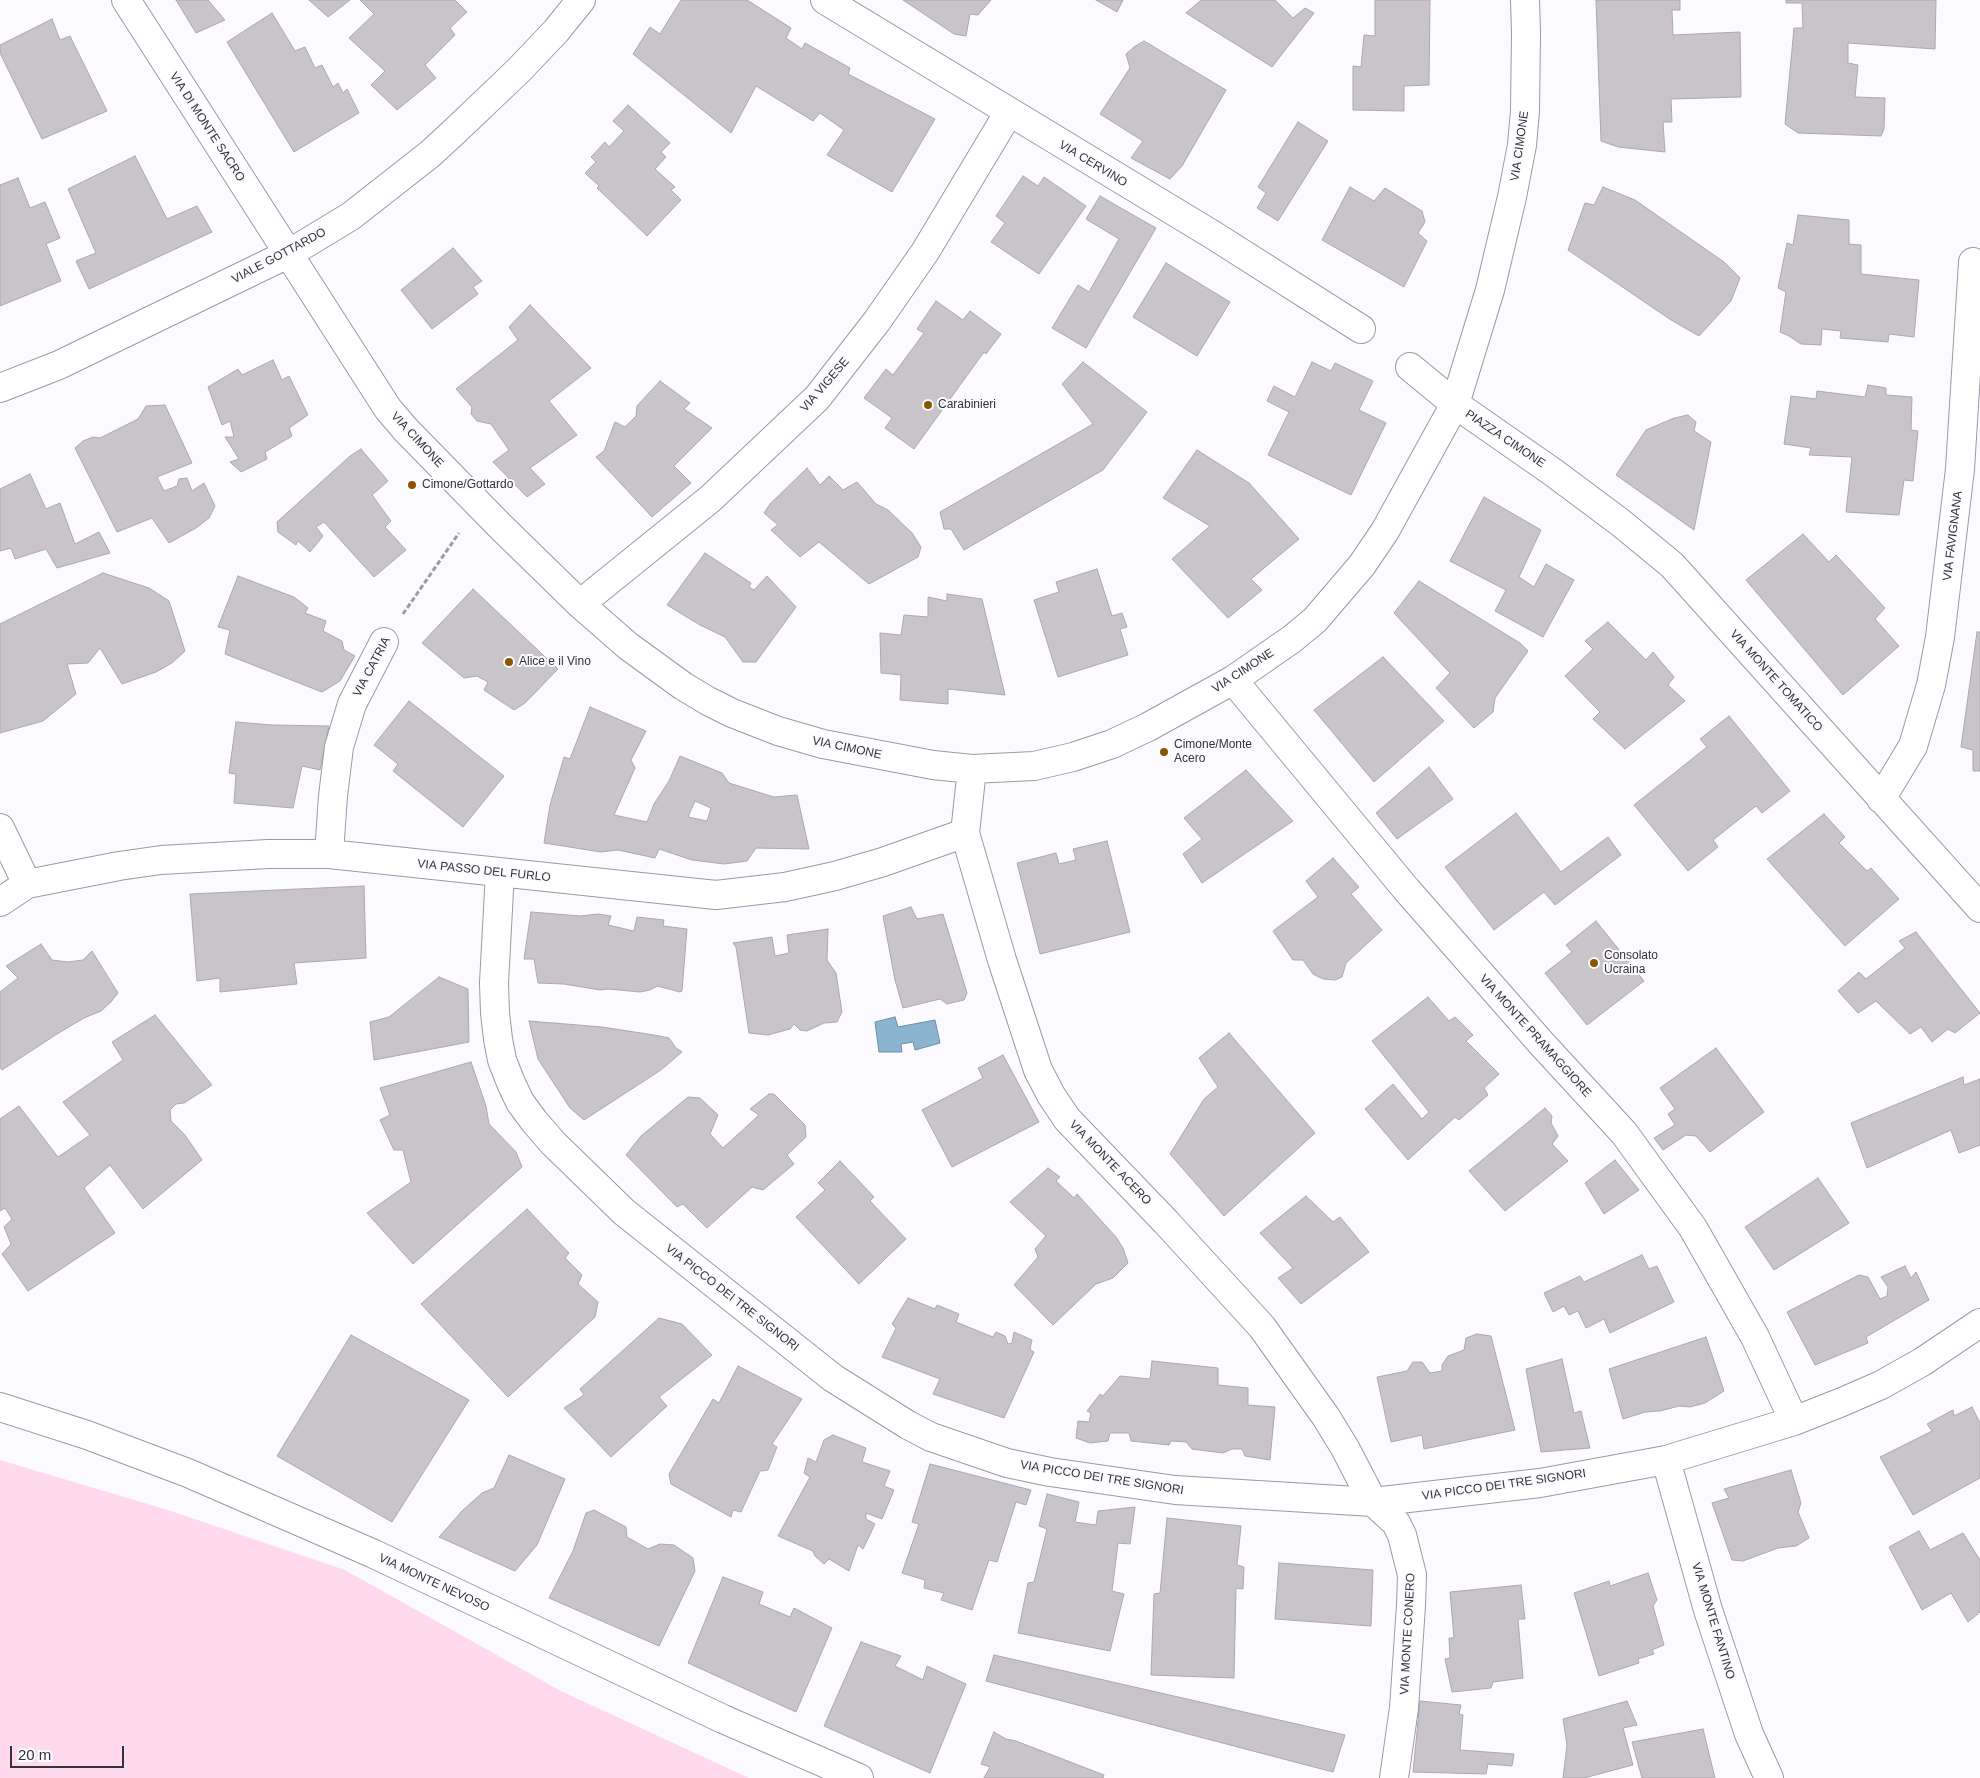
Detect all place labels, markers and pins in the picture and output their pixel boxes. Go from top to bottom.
place label: Carabinieri [938,398,996,412]
marker: Carabinieri [922,399,934,411]
place label: Cimone/Gottardo [422,478,513,492]
marker: Cimone/Gottardo [406,479,418,491]
place label: Alice e il Vino [519,655,591,669]
marker: Alice e il Vino [503,656,515,668]
place label: Cimone/Monte Acero [1174,738,1252,766]
marker: Cimone/Monte Acero [1158,746,1170,758]
place label: Consolato Ucraina [1604,949,1658,977]
marker: Consolato Ucraina [1588,957,1600,969]

